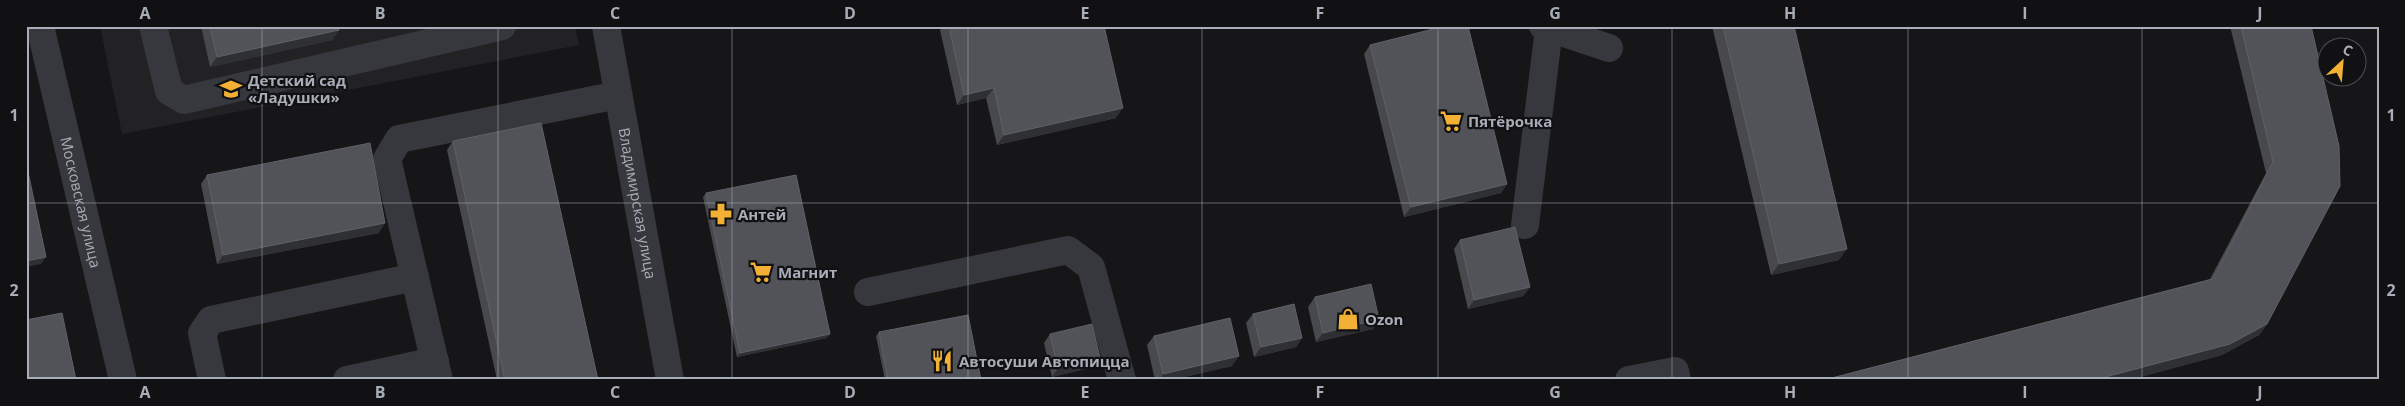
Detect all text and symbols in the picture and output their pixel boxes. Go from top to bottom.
text: A [139,2,151,24]
text: B [375,2,385,24]
text: C [610,2,620,24]
text: D [844,2,856,24]
text: E [1081,2,1090,24]
text: F [1316,2,1324,24]
text: G [1549,2,1561,24]
text: H [1784,2,1796,24]
text: I [2022,2,2028,24]
text: J [2255,2,2263,24]
north arrow [2318,38,2368,88]
text: С [2340,39,2356,60]
place label: Детский сад «Ладушки» [248,70,346,107]
school or university icon: Детский сад «Ладушки» [218,76,244,102]
text: 1 [9,104,19,126]
text: 1 [2386,104,2396,126]
supermarket icon: Пятёрочка [1438,108,1464,134]
place label: Пятёрочка [1468,111,1552,131]
street label: Владимирская улица [615,126,662,280]
street label: Московская улица [56,135,106,270]
pharmacy icon: Антей [708,201,734,227]
place label: Антей [738,204,786,224]
supermarket icon: Магнит [748,259,774,285]
place label: Магнит [778,262,837,282]
text: 2 [9,279,19,301]
text: 2 [2386,279,2396,301]
shop icon: Ozon [1335,306,1361,332]
place label: Ozon [1365,309,1403,329]
restaurant icon: Автосуши Автопицца [929,348,955,374]
place label: Автосуши Автопицца [959,351,1130,371]
text: A [139,381,151,403]
text: B [375,381,385,403]
text: C [610,381,620,403]
text: D [844,381,856,403]
text: E [1081,381,1090,403]
text: F [1316,381,1324,403]
text: G [1549,381,1561,403]
text: H [1784,381,1796,403]
text: I [2022,381,2028,403]
text: J [2255,381,2263,403]

